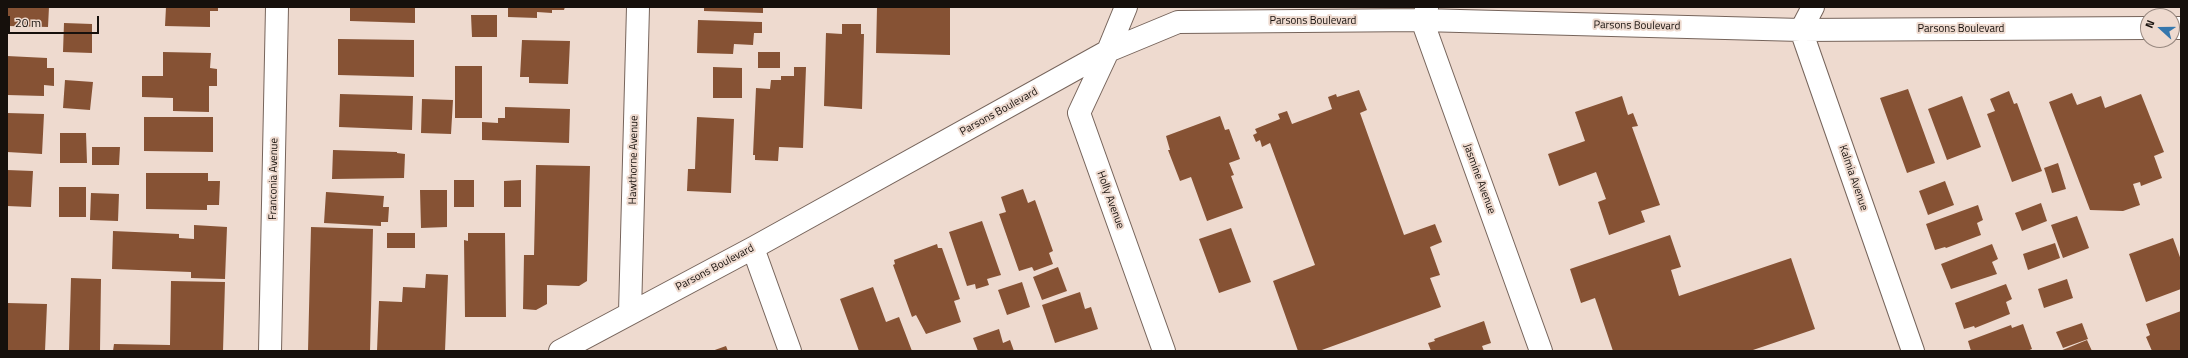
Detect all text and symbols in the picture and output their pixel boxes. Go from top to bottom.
scale bar [10,8,101,34]
north arrow [2140,8,2180,48]
text: 20 m [15,13,41,32]
street label: Parsons Boulevard [1270,14,1356,28]
text: N [2141,18,2159,30]
street label: Parsons Boulevard [1594,19,1680,33]
street label: Parsons Boulevard [1918,22,2004,36]
street label: Parsons Boulevard [958,85,1040,139]
street label: Hawthorne Avenue [627,115,641,205]
street label: Franconia Avenue [267,138,281,220]
street label: Jasmine Avenue [1460,142,1498,216]
street label: Kalmia Avenue [1836,144,1870,212]
street label: Holly Avenue [1093,169,1127,231]
street label: Parsons Boulevard [674,242,756,294]

